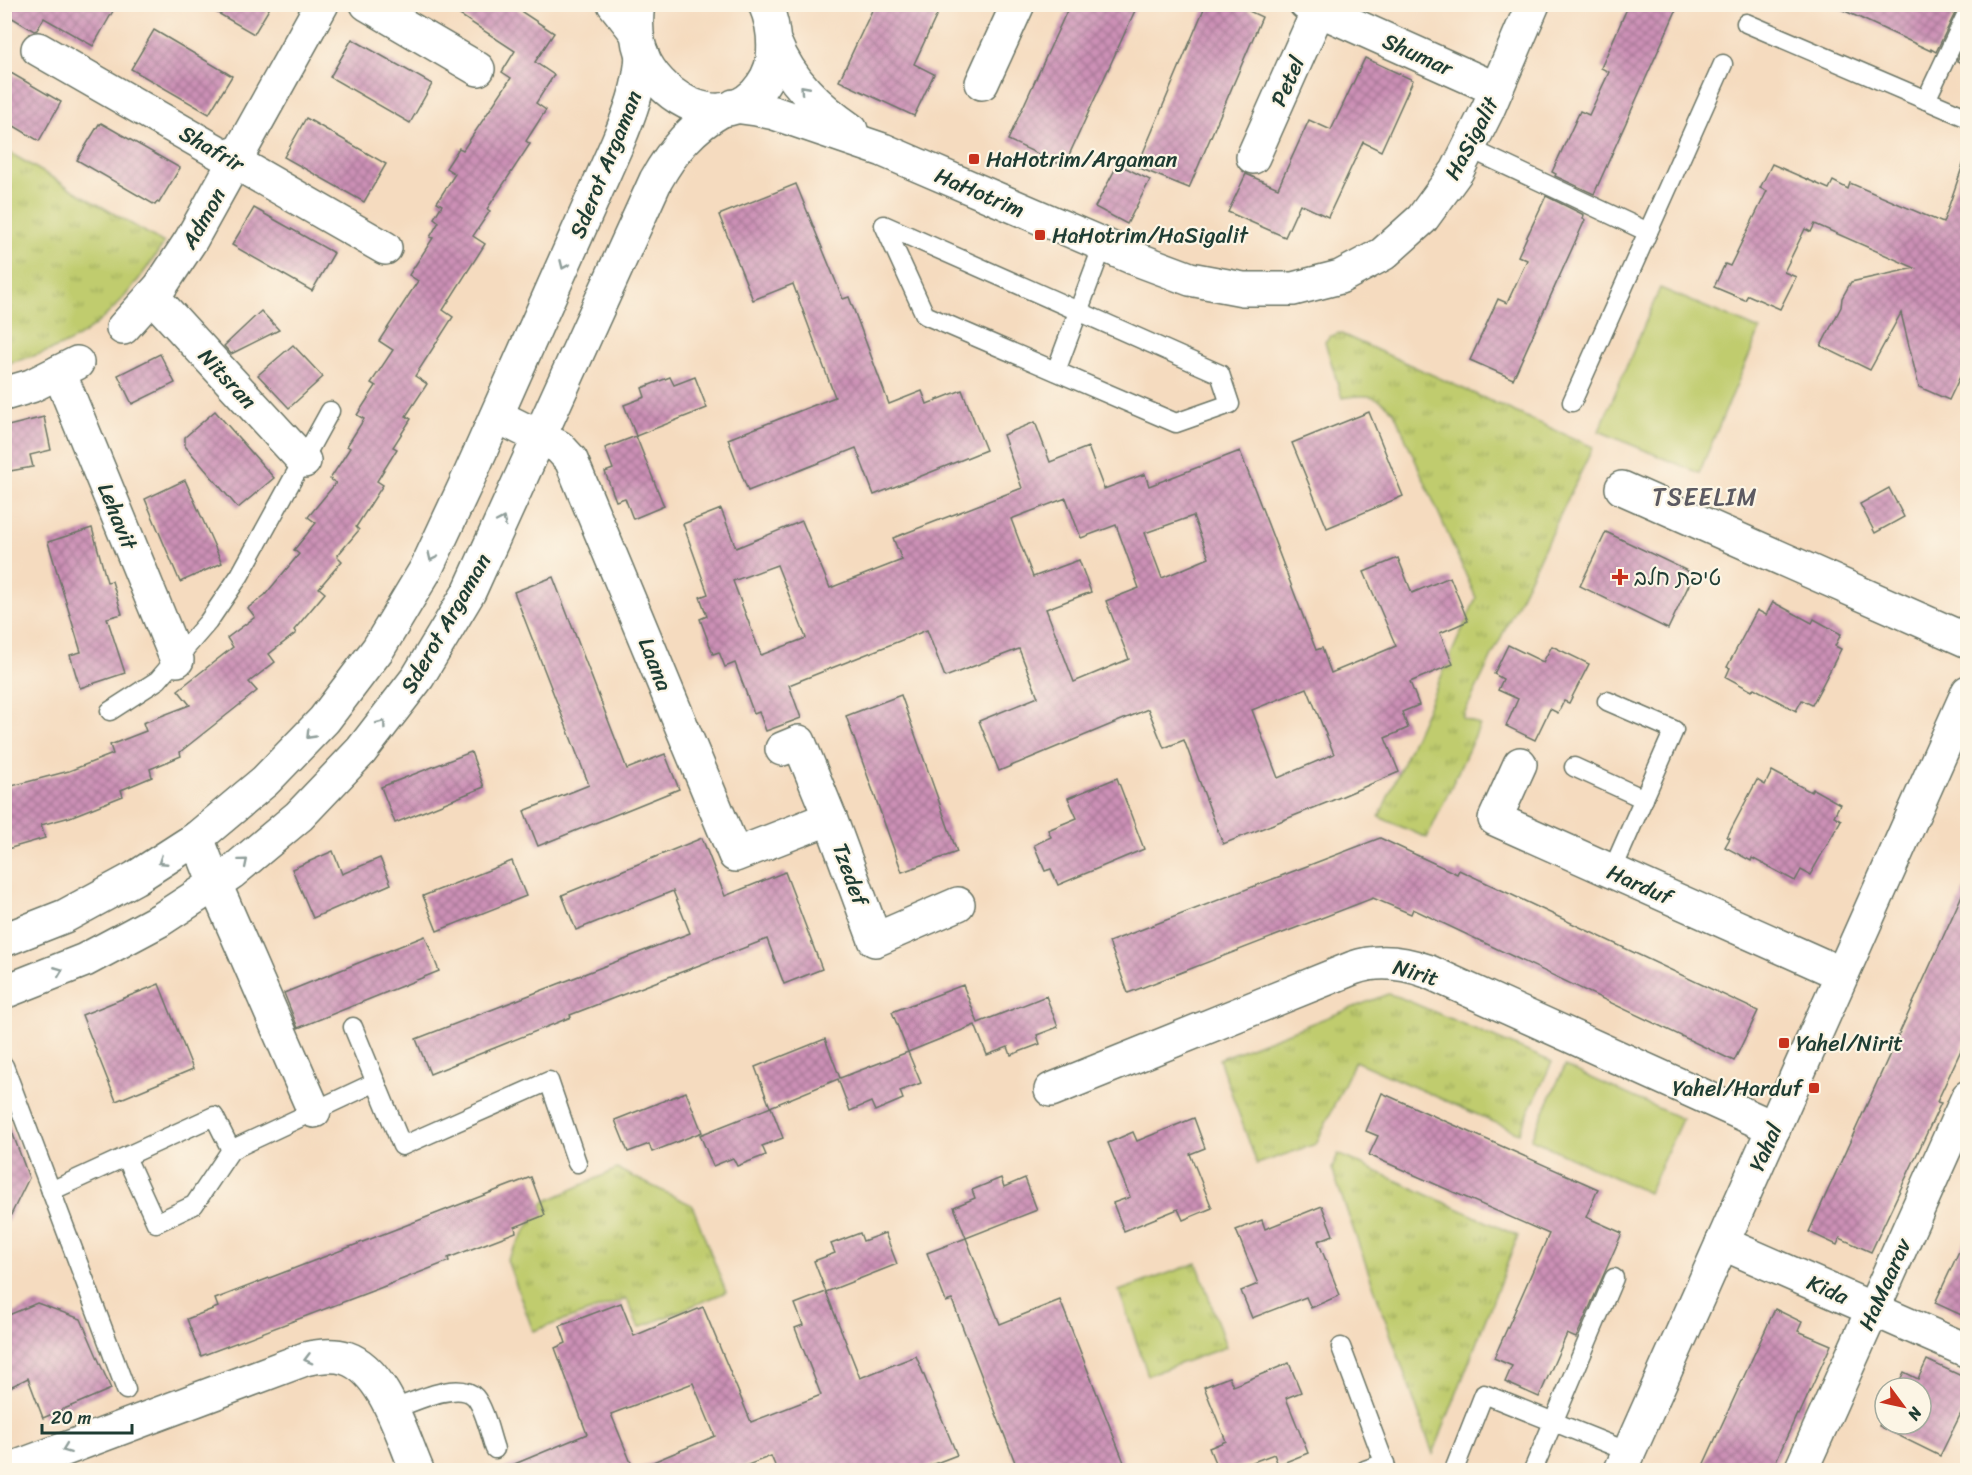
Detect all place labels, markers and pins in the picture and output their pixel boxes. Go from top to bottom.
place label: HaHotrim/Argaman [986,140,1177,179]
marker: HaHotrim/Argaman [967,152,981,166]
place label: HaHotrim/HaSigalit [1052,216,1249,255]
marker: HaHotrim/HaSigalit [1033,228,1047,242]
place label: טיפת חלב [1634,558,1722,597]
marker: טיפת חלב [1611,568,1629,586]
place label: Yahel/Nirit [1796,1024,1903,1063]
marker: Yahel/Nirit [1777,1036,1791,1050]
place label: Yahel/Harduf [1673,1069,1804,1108]
marker: Yahel/Harduf [1807,1081,1821,1095]

